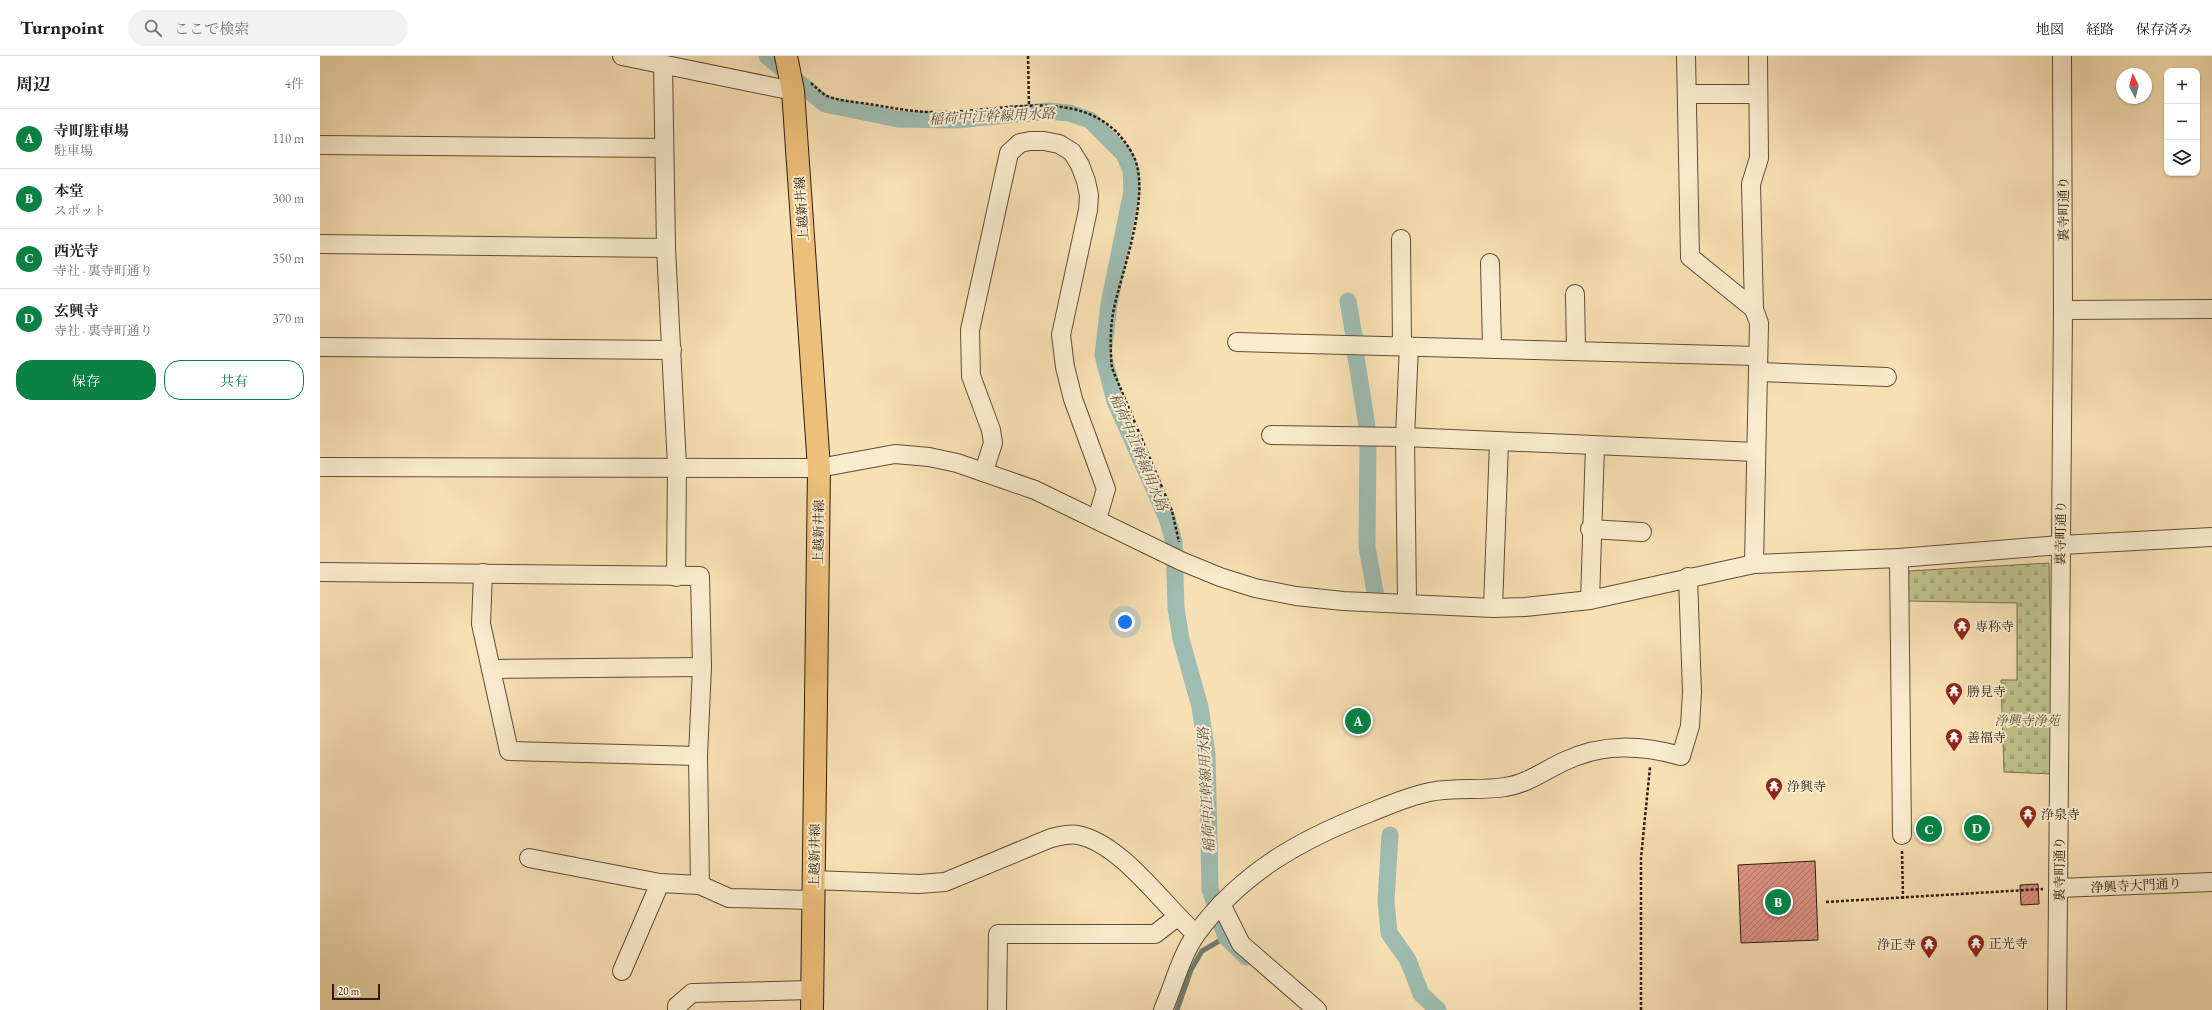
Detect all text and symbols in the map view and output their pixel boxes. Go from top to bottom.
search box [128,10,408,46]
text: Turnpoint [20,15,104,40]
icon: search [142,17,164,39]
text: ここで検索 [174,19,249,38]
text: 地図 [2036,20,2064,38]
text: 経路 [2086,20,2114,38]
text: 保存済み [2136,20,2192,38]
north arrow [2116,68,2152,104]
map controls [2164,68,2200,176]
button: + [2164,68,2200,104]
text: 周辺 [16,73,50,95]
text: 4件 [285,75,304,92]
water label: 稲荷中江幹線用水路 [929,104,1056,128]
button: − [2164,104,2200,140]
text: 寺町駐車場 [54,121,129,140]
text: A [24,130,34,147]
text: 110 m [273,130,304,147]
button: layers [2164,140,2200,176]
text: 駐車場 [54,142,93,159]
street label: 上越新井線 [791,176,812,242]
street label: 裏寺町通り [2055,176,2072,242]
text: 本堂 [54,181,84,200]
text: B [25,190,33,207]
text: 300 m [273,190,304,207]
text: スポット [54,202,106,219]
text: 西光寺 [54,241,99,260]
text: C [24,250,34,267]
text: 350 m [273,250,304,267]
text: 寺社 · 裏寺町通り [54,262,153,279]
text: 玄興寺 [54,301,99,320]
text: D [24,310,34,327]
text: 370 m [273,310,304,327]
text: 寺社 · 裏寺町通り [54,322,153,339]
button: 保存 [16,360,156,400]
button: 共有 [164,360,304,400]
water label: 稲荷中江幹線用水路 [1106,390,1172,514]
street label: 上越新井線 [809,499,828,565]
street label: 裏寺町通り [2051,500,2070,566]
your location [1115,612,1135,632]
temple icon: 専称寺 [1952,616,1972,641]
place label: 専称寺 [1975,618,2014,635]
temple icon: 勝見寺 [1944,681,1964,706]
place label: 勝見寺 [1967,683,2006,700]
pin: A [1345,706,1371,736]
park label: 浄興寺浄苑 [1994,712,2061,729]
water label: 稲荷中江幹線用水路 [1194,726,1218,853]
temple icon: 善福寺 [1944,727,1964,752]
place label: 善福寺 [1967,729,2006,746]
temple icon: 浄興寺 [1764,776,1784,801]
place label: 浄興寺 [1787,778,1826,795]
temple icon: 浄泉寺 [2018,804,2038,829]
place label: 浄泉寺 [2041,806,2080,823]
pin: D [1964,813,1990,843]
pin: C [1916,814,1942,844]
street label: 上越新井線 [805,823,824,889]
street label: 裏寺町通り [2051,836,2068,902]
street label: 浄興寺大門通り [2090,875,2182,896]
pin: B [1765,887,1791,917]
temple icon: 正光寺 [1966,933,1986,958]
temple icon: 浄正寺 [1919,934,1939,959]
place label: 正光寺 [1989,935,2028,952]
place label: 浄正寺 [1877,936,1916,953]
scale bar [332,982,380,1001]
text: 20 m [338,984,359,998]

